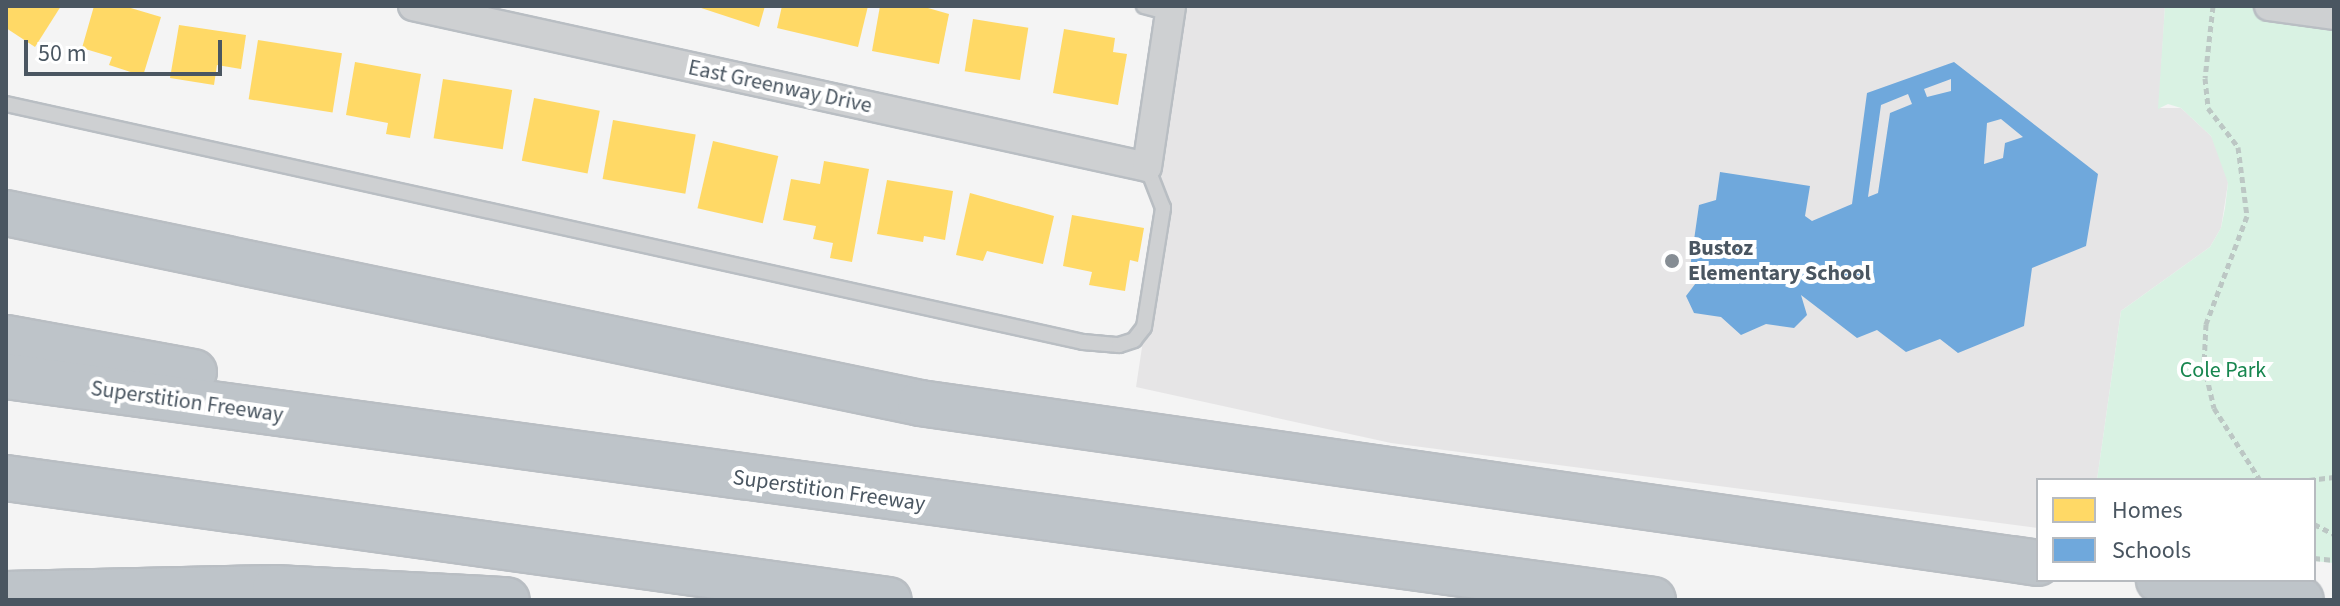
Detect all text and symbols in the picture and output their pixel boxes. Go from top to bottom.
scale bar [28,24,226,74]
text: 50 m [38,36,87,71]
street label: East Greenway Drive [686,55,874,119]
place label: Bustoz Elementary School [1688,235,1871,286]
marker: Bustoz Elementary School [1663,252,1681,270]
park label: Cole Park [2180,358,2266,384]
street label: Superstition Freeway [89,375,285,429]
street label: Superstition Freeway [731,464,927,518]
legend [2036,478,2316,582]
text: Homes [2112,493,2183,528]
text: Schools [2112,533,2191,568]

